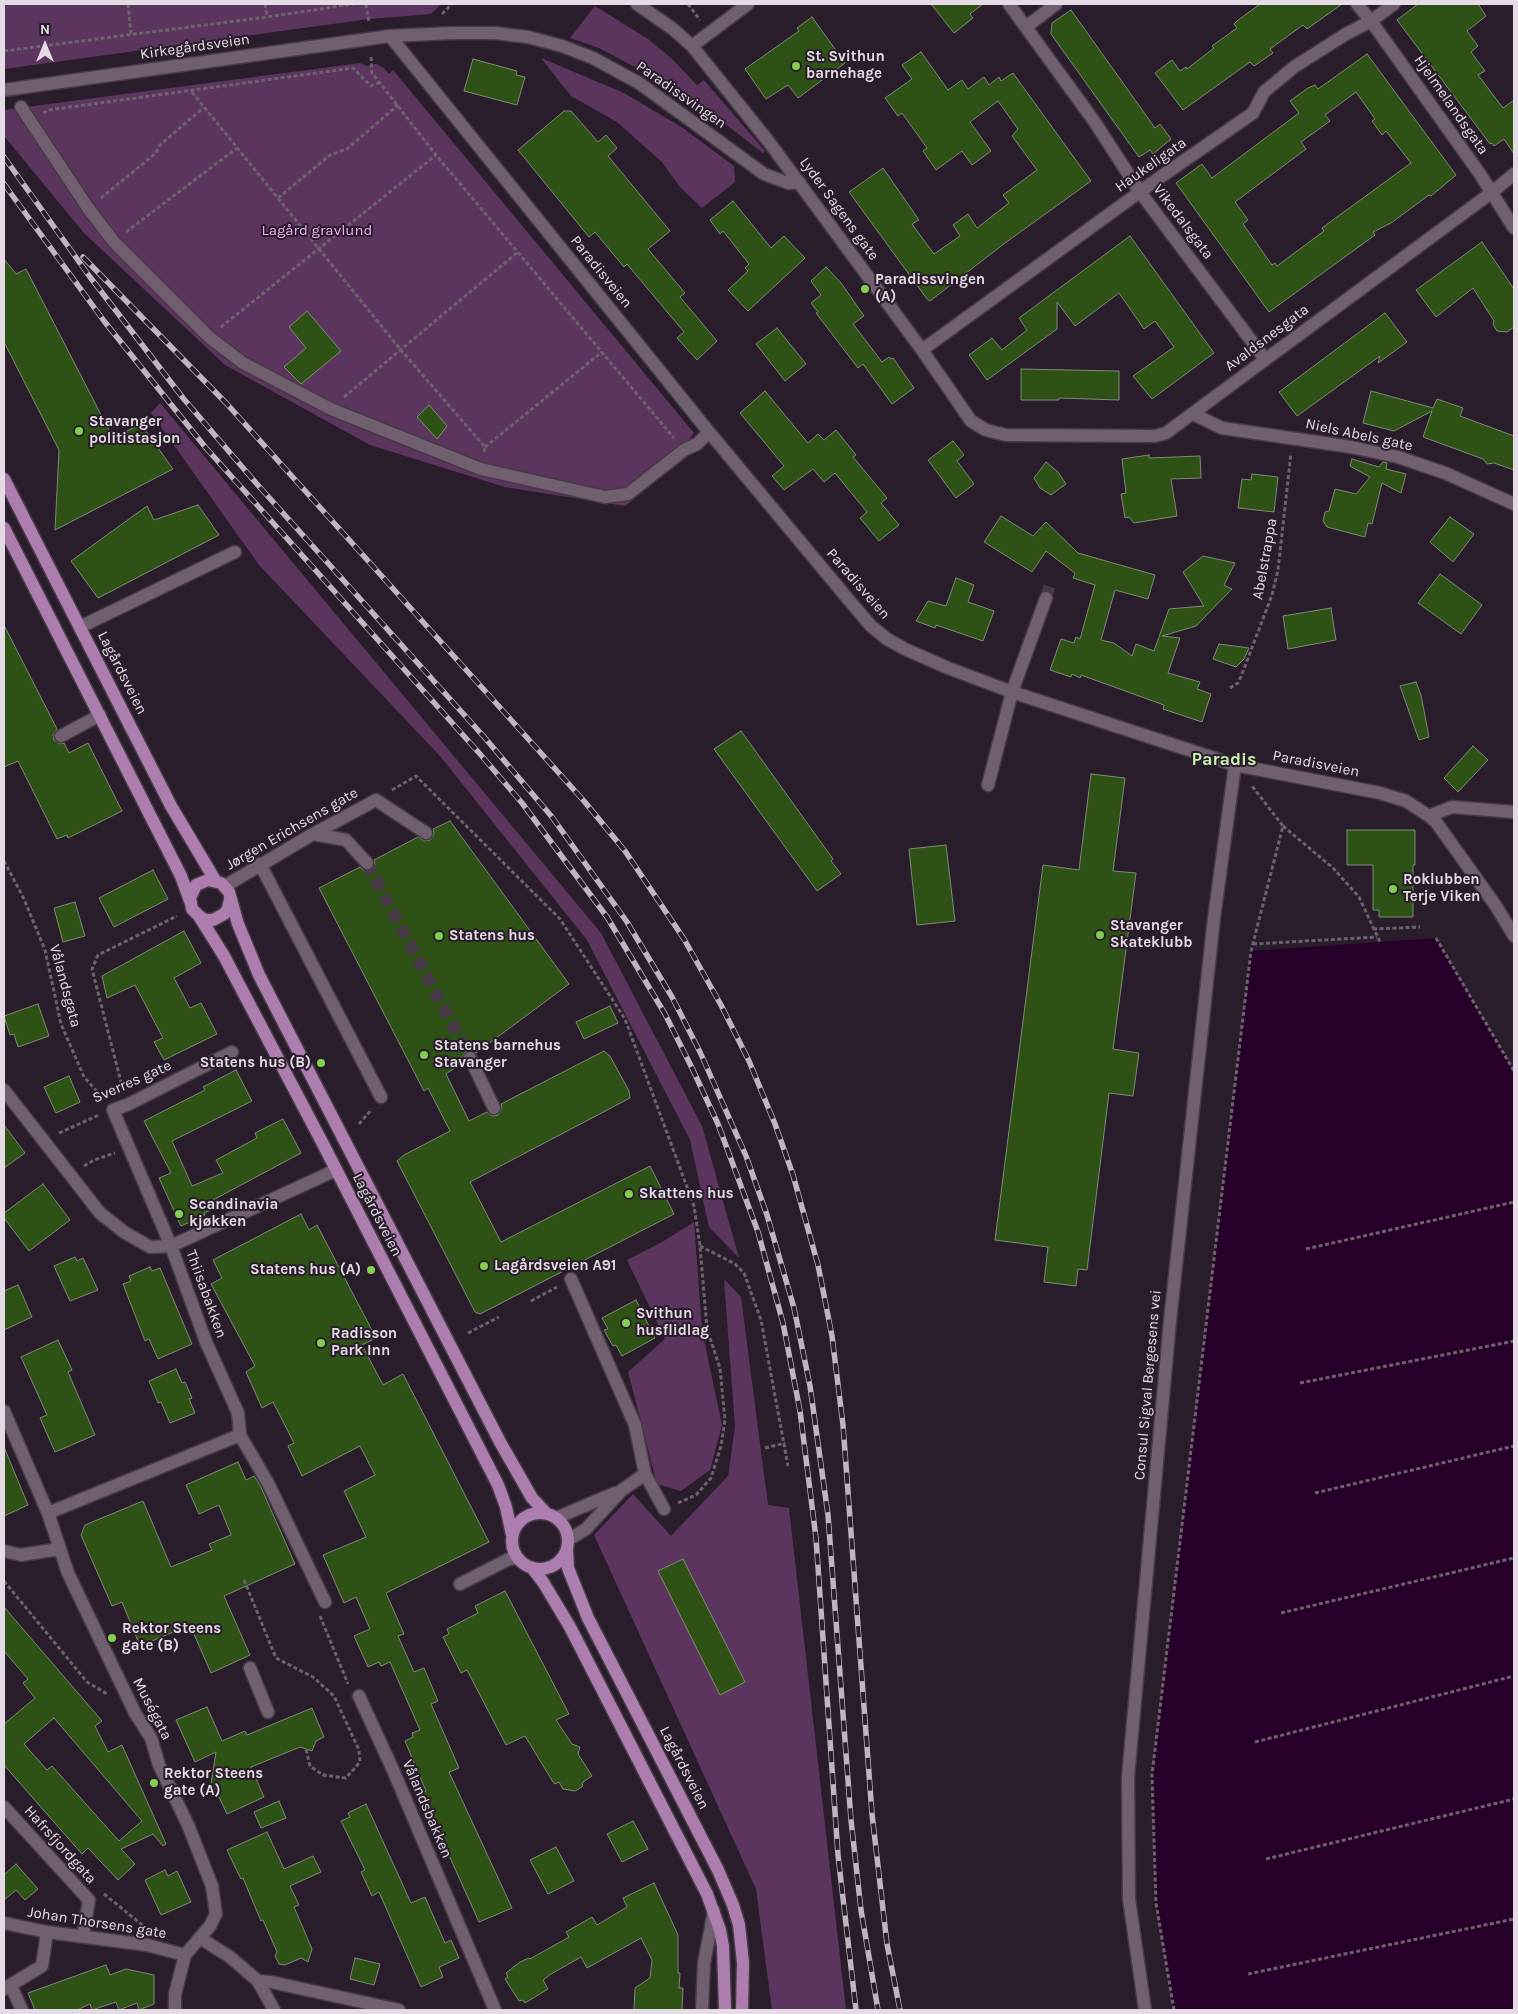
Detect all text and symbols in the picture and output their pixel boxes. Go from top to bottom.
north arrow [20,20,70,70]
text: N [40,21,50,38]
street label: Kirkegårdsveien [139,30,251,64]
place label: St. Svithun barnehage [806,48,885,83]
street label: Hjelmelandsgata [1410,52,1492,158]
street label: Paradissvingen [633,57,729,133]
marker: St. Svithun barnehage [790,60,802,72]
street label: Haukeligata [1112,134,1190,196]
street label: Lyder Sagens gate [796,154,882,264]
street label: Vikedalsgata [1149,181,1217,263]
park label: Lagård gravlund [262,222,372,240]
street label: Paradisveien [566,232,636,312]
place label: Paradissvingen (A) [875,271,985,306]
marker: Paradissvingen (A) [859,283,871,295]
street label: Avaldsnesgata [1222,301,1312,375]
place label: Stavanger politistasjon [89,413,180,448]
street label: Niels Abels gate [1304,415,1414,455]
marker: Stavanger politistasjon [73,425,85,437]
street label: Abelstrappa [1249,517,1281,601]
street label: Paradisveien [822,545,894,623]
street label: Lagårdsveien [93,629,151,717]
street label: Paradisveien [1271,747,1361,781]
district label: Paradis [1191,749,1257,771]
street label: Jørgen Erichsens gate [223,784,361,874]
place label: Roklubben Terje Viken [1403,871,1480,906]
marker: Roklubben Terje Viken [1387,883,1399,895]
place label: Stavanger Skateklubb [1110,917,1192,952]
place label: Statens hus [449,927,535,945]
marker: Stavanger Skateklubb [1094,929,1106,941]
marker: Statens hus [433,930,445,942]
street label: Vålandsgata [45,943,85,1029]
place label: Statens barnehus Stavanger [434,1037,561,1072]
marker: Statens barnehus Stavanger [418,1049,430,1061]
place label: Statens hus (B) [200,1054,311,1072]
street label: Sverres gate [90,1057,174,1107]
marker: Statens hus (B) [315,1057,327,1069]
street label: Lagårdsveien [348,1171,406,1259]
place label: Skattens hus [639,1185,734,1203]
marker: Skattens hus [623,1188,635,1200]
place label: Scandinavia kjøkken [189,1196,278,1231]
marker: Scandinavia kjøkken [173,1208,185,1220]
street label: Thiisabakken [182,1247,230,1341]
place label: Lagårdsveien A91 [494,1257,616,1275]
marker: Lagårdsveien A91 [478,1260,490,1272]
place label: Statens hus (A) [250,1261,361,1279]
marker: Statens hus (A) [365,1264,377,1276]
street label: Consul Sigval Bergesens vei [1131,1289,1165,1481]
place label: Svithun husflidlag [636,1305,709,1340]
marker: Svithun husflidlag [620,1317,632,1329]
place label: Radisson Park Inn [331,1325,397,1360]
marker: Radisson Park Inn [315,1337,327,1349]
place label: Rektor Steens gate (B) [122,1620,221,1655]
marker: Rektor Steens gate (B) [106,1632,118,1644]
street label: Muségata [129,1675,175,1743]
street label: Lagårdsveien [655,1724,713,1812]
street label: Vålandsbakken [398,1757,456,1861]
place label: Rektor Steens gate (A) [164,1765,263,1800]
marker: Rektor Steens gate (A) [148,1777,160,1789]
street label: Hafrsfjordgata [20,1802,100,1888]
street label: Johan Thorsens gate [26,1903,168,1943]

